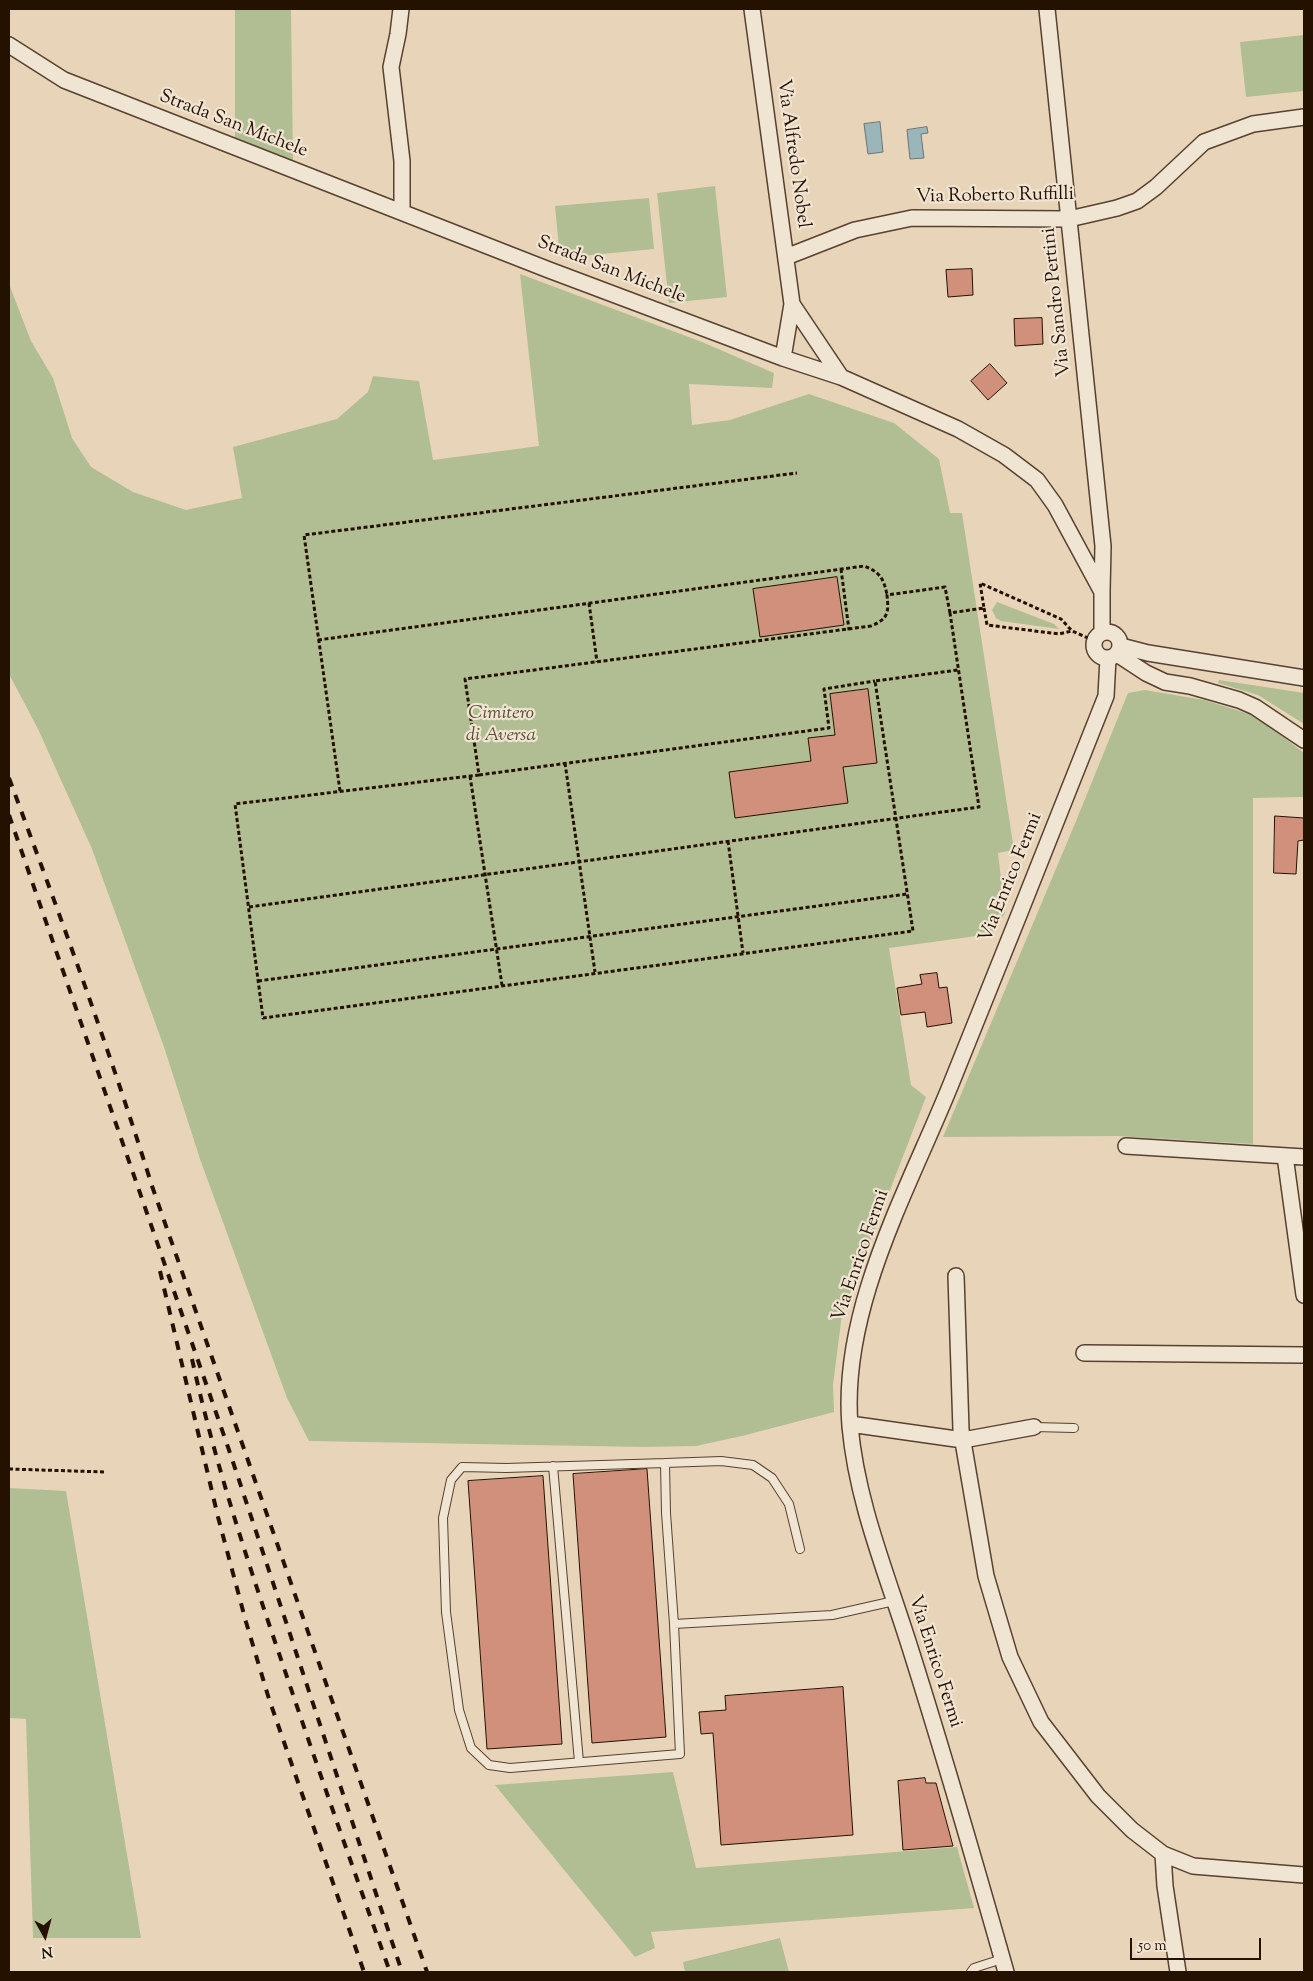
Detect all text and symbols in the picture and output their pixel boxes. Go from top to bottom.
street label: Via Alfredo Nobel [770,78,814,230]
street label: Strada San Michele [155,86,311,164]
street label: Via Roberto Ruffilli [916,184,1074,210]
street label: Via Sandro Pertini [1039,226,1077,378]
street label: Strada San Michele [533,232,689,310]
park label: Cimitero di Aversa [466,704,536,748]
street label: Via Enrico Fermi [976,810,1048,946]
street label: Via Enrico Fermi [829,1187,895,1325]
street label: Via Enrico Fermi [902,1593,966,1731]
north arrow [20,1911,70,1961]
scale bar [1133,1928,1264,1960]
text: 50 m [1138,1936,1167,1957]
text: N [40,1940,54,1961]

